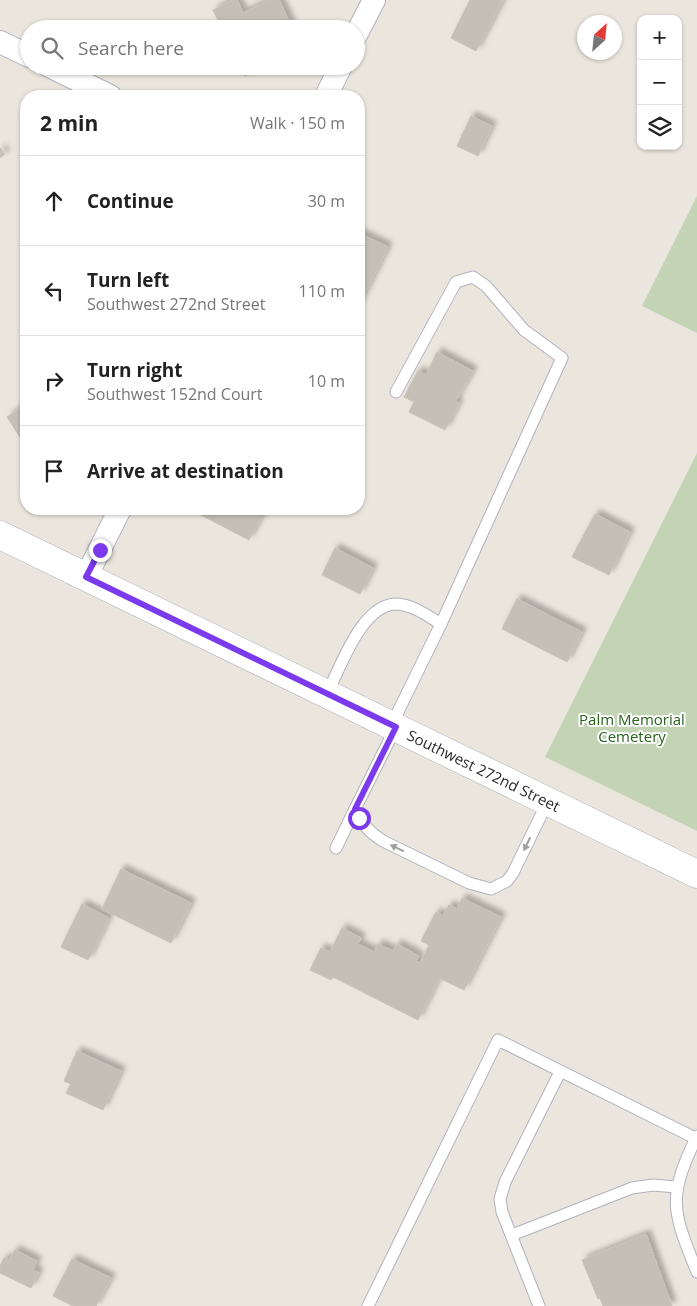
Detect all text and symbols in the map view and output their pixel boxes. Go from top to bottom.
north arrow [577,15,622,60]
map controls [637,15,682,150]
button: + [637,15,682,60]
search box [20,20,365,75]
icon: search [38,34,66,62]
text: Search here [78,35,184,61]
button: − [637,60,682,105]
button: layers [637,105,682,150]
text: 2 min [40,109,98,137]
text: Walk · 150 m [250,112,345,134]
icon: ahead [40,187,68,215]
text: Continue [87,188,174,214]
text: 30 m [308,190,345,212]
text: Turn left [87,267,169,293]
icon: left [40,277,68,305]
text: 110 m [299,280,345,302]
text: Southwest 272nd Street [87,293,265,315]
text: Turn right [87,357,182,383]
icon: right [40,367,68,395]
text: 10 m [308,370,345,392]
text: Southwest 152nd Court [87,383,263,405]
icon: arrive [40,457,68,485]
text: Arrive at destination [87,458,284,484]
route end [89,539,112,562]
park label: Palm Memorial Cemetery [579,709,685,746]
street label: Southwest 272nd Street [404,725,564,816]
route start [348,807,371,830]
one-way arrow [523,837,531,852]
one-way arrow [390,844,404,852]

